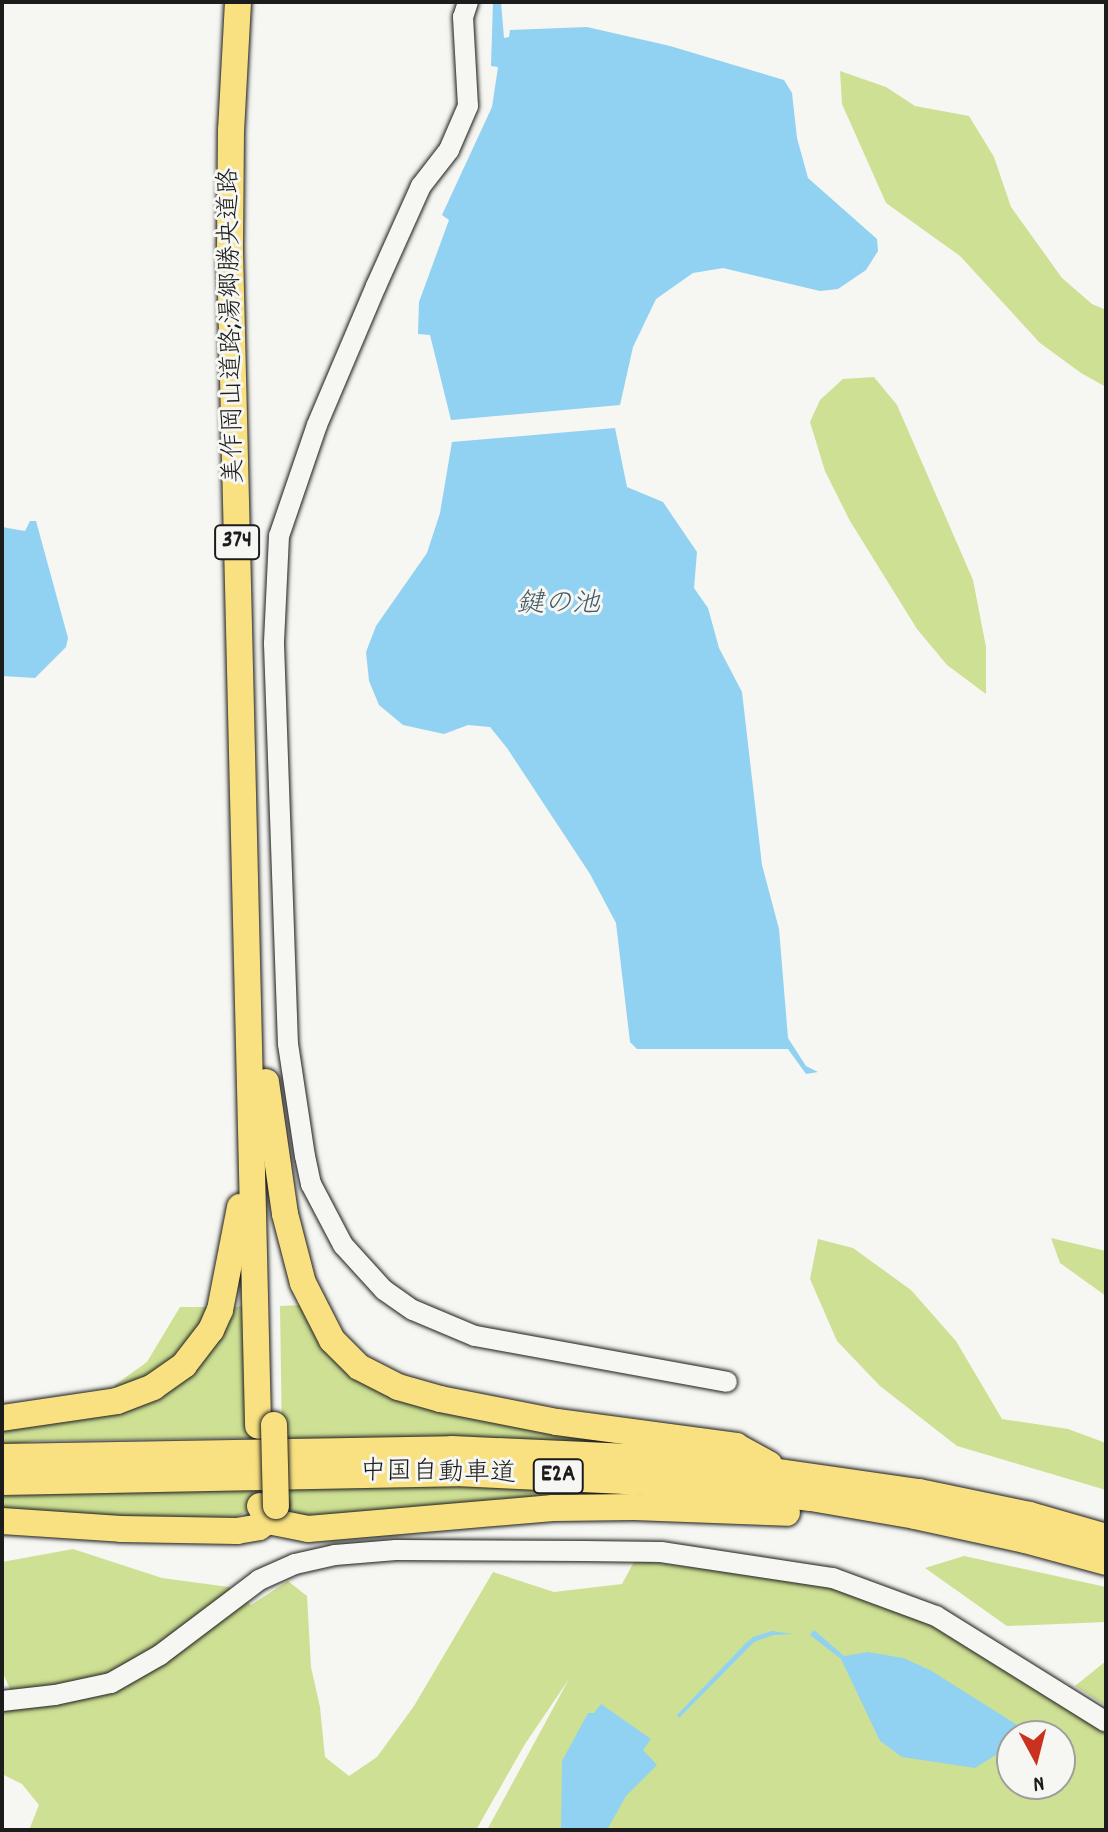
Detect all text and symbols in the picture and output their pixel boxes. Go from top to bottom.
street label: 美作岡山道路;湯郷勝央道路 [215,168,251,484]
road number: 374 [213,522,261,562]
water label: 鍵の池 [516,589,600,623]
road number: E2A [532,1456,584,1496]
street label: 中国自動車道 [360,1457,516,1491]
north arrow [996,1720,1076,1800]
text: N [1031,1766,1046,1798]

